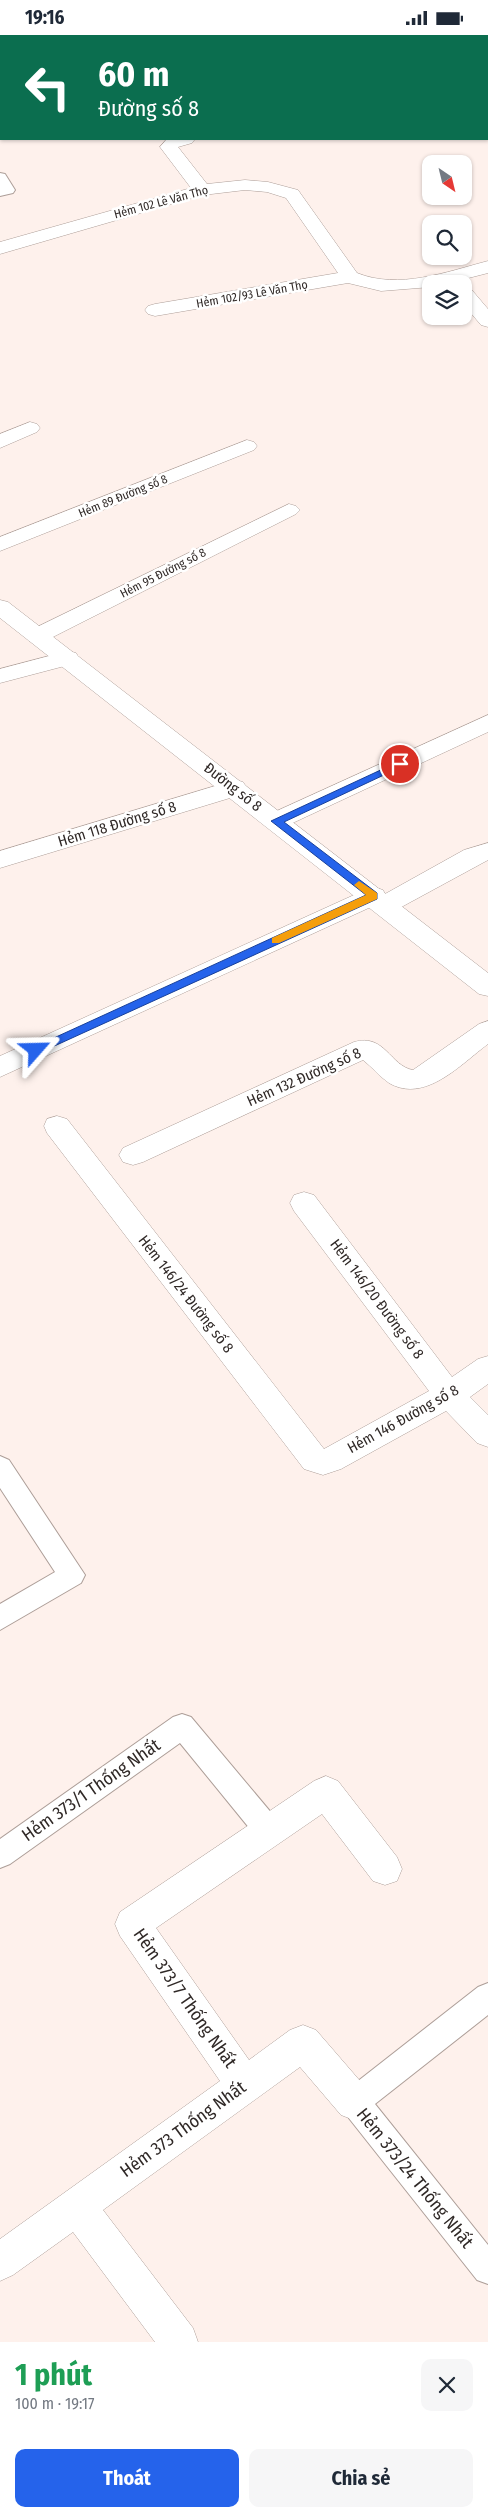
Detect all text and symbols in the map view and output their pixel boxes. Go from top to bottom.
text: 19:16 [25,6,65,29]
text: 60 m [98,53,169,95]
icon: left [15,55,80,120]
text: Đường số 8 [98,95,199,122]
north arrow [422,155,472,205]
map controls [422,155,472,325]
street label: Hẻm 102 Lê Văn Thọ [112,183,210,221]
button: search [422,215,472,265]
button: layers [422,275,472,325]
street label: Hẻm 102/93 Lê Văn Thọ [195,277,309,311]
street label: Hẻm 89 Đường số 8 [76,471,170,520]
street label: Hẻm 95 Đường số 8 [117,544,208,601]
pin [379,743,421,785]
icon: arrive [386,750,414,778]
street label: Đường số 8 [200,759,266,815]
street label: Hẻm 118 Đường số 8 [56,797,178,851]
position arrow [9,1023,61,1075]
street label: Hẻm 132 Đường số 8 [244,1044,364,1110]
street label: Hẻm 146/24 Đường số 8 [135,1232,237,1356]
street label: Hẻm 146/20 Đường số 8 [326,1236,428,1362]
street label: Hẻm 146 Đường số 8 [344,1381,462,1457]
street label: Hẻm 373/1 Thống Nhất [18,1734,165,1846]
street label: Hẻm 373/7 Thống Nhất [129,1924,241,2072]
street label: Hẻm 373 Thống Nhất [116,2076,250,2182]
street label: Hẻm 373/24 Thống Nhất [352,2104,478,2252]
text: 1 phút [15,2357,92,2393]
button: close [421,2359,473,2411]
text: 100 m · 19:17 [15,2394,94,2413]
button: Thoát [15,2449,239,2507]
button: Chia sẻ [249,2449,473,2507]

